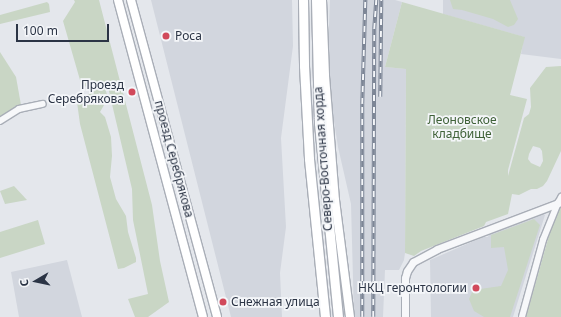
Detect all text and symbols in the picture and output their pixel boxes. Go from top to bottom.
scale bar [18,16,111,42]
text: 100 m [23,22,58,39]
place label: Роса [175,29,202,43]
marker: Роса [160,30,172,42]
place label: Проезд Серебрякова [48,78,124,106]
street label: Северо-Восточная хорда [311,86,335,232]
marker: Проезд Серебрякова [127,87,137,97]
street label: проезд Серебрякова [151,99,197,219]
park label: Леоновское кладбище [427,113,497,141]
north arrow [16,261,56,301]
text: С [16,278,32,288]
place label: НКЦ геронтологии [358,281,467,295]
marker: НКЦ геронтологии [470,282,482,294]
place label: Снежная улица [231,295,320,309]
marker: Снежная улица [218,297,228,307]

